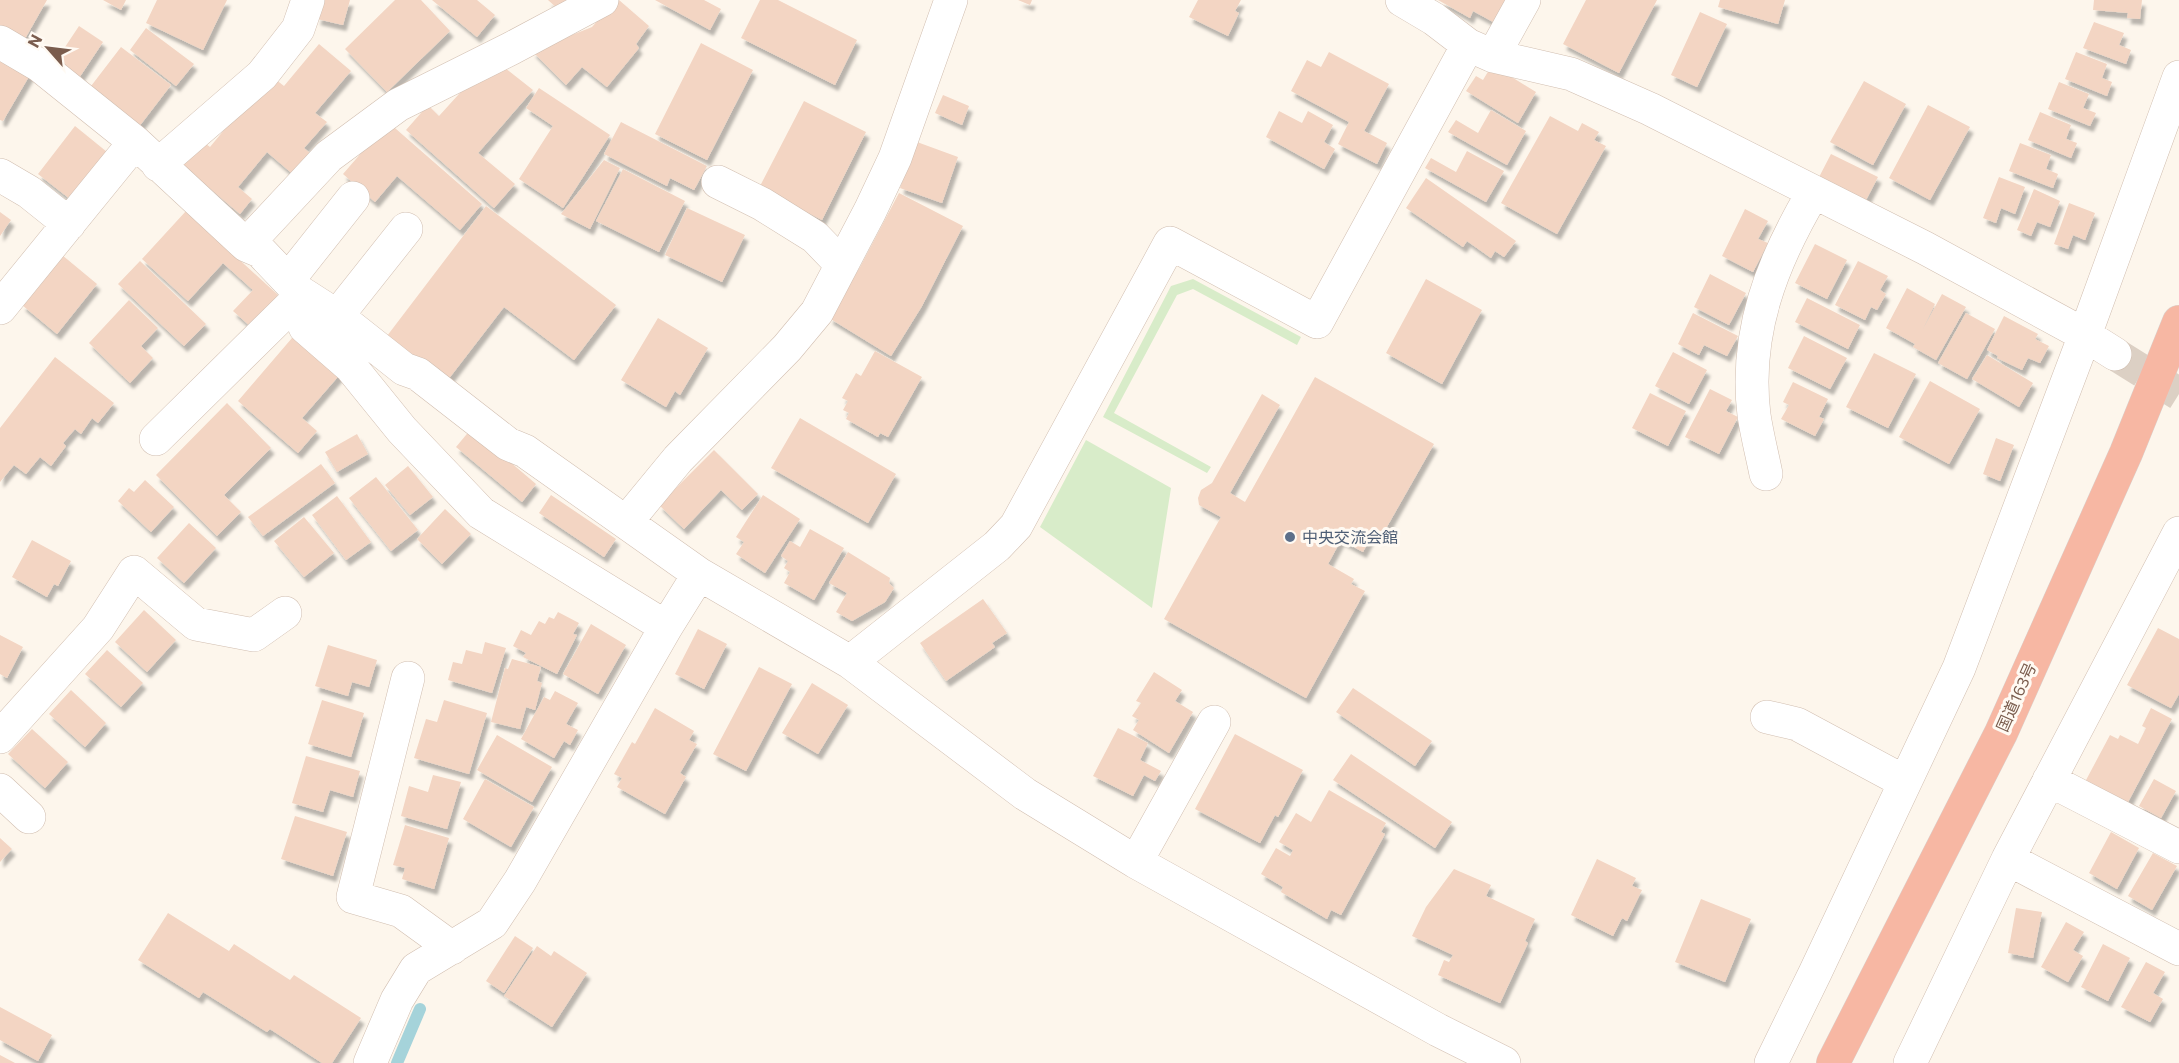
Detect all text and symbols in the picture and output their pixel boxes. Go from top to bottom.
north arrow [18,18,78,78]
text: N [23,31,46,50]
place label: 中央交流会館 [1302,527,1398,546]
marker: 中央交流会館 [1283,530,1297,544]
street label: 国道163号 [1992,659,2039,734]

